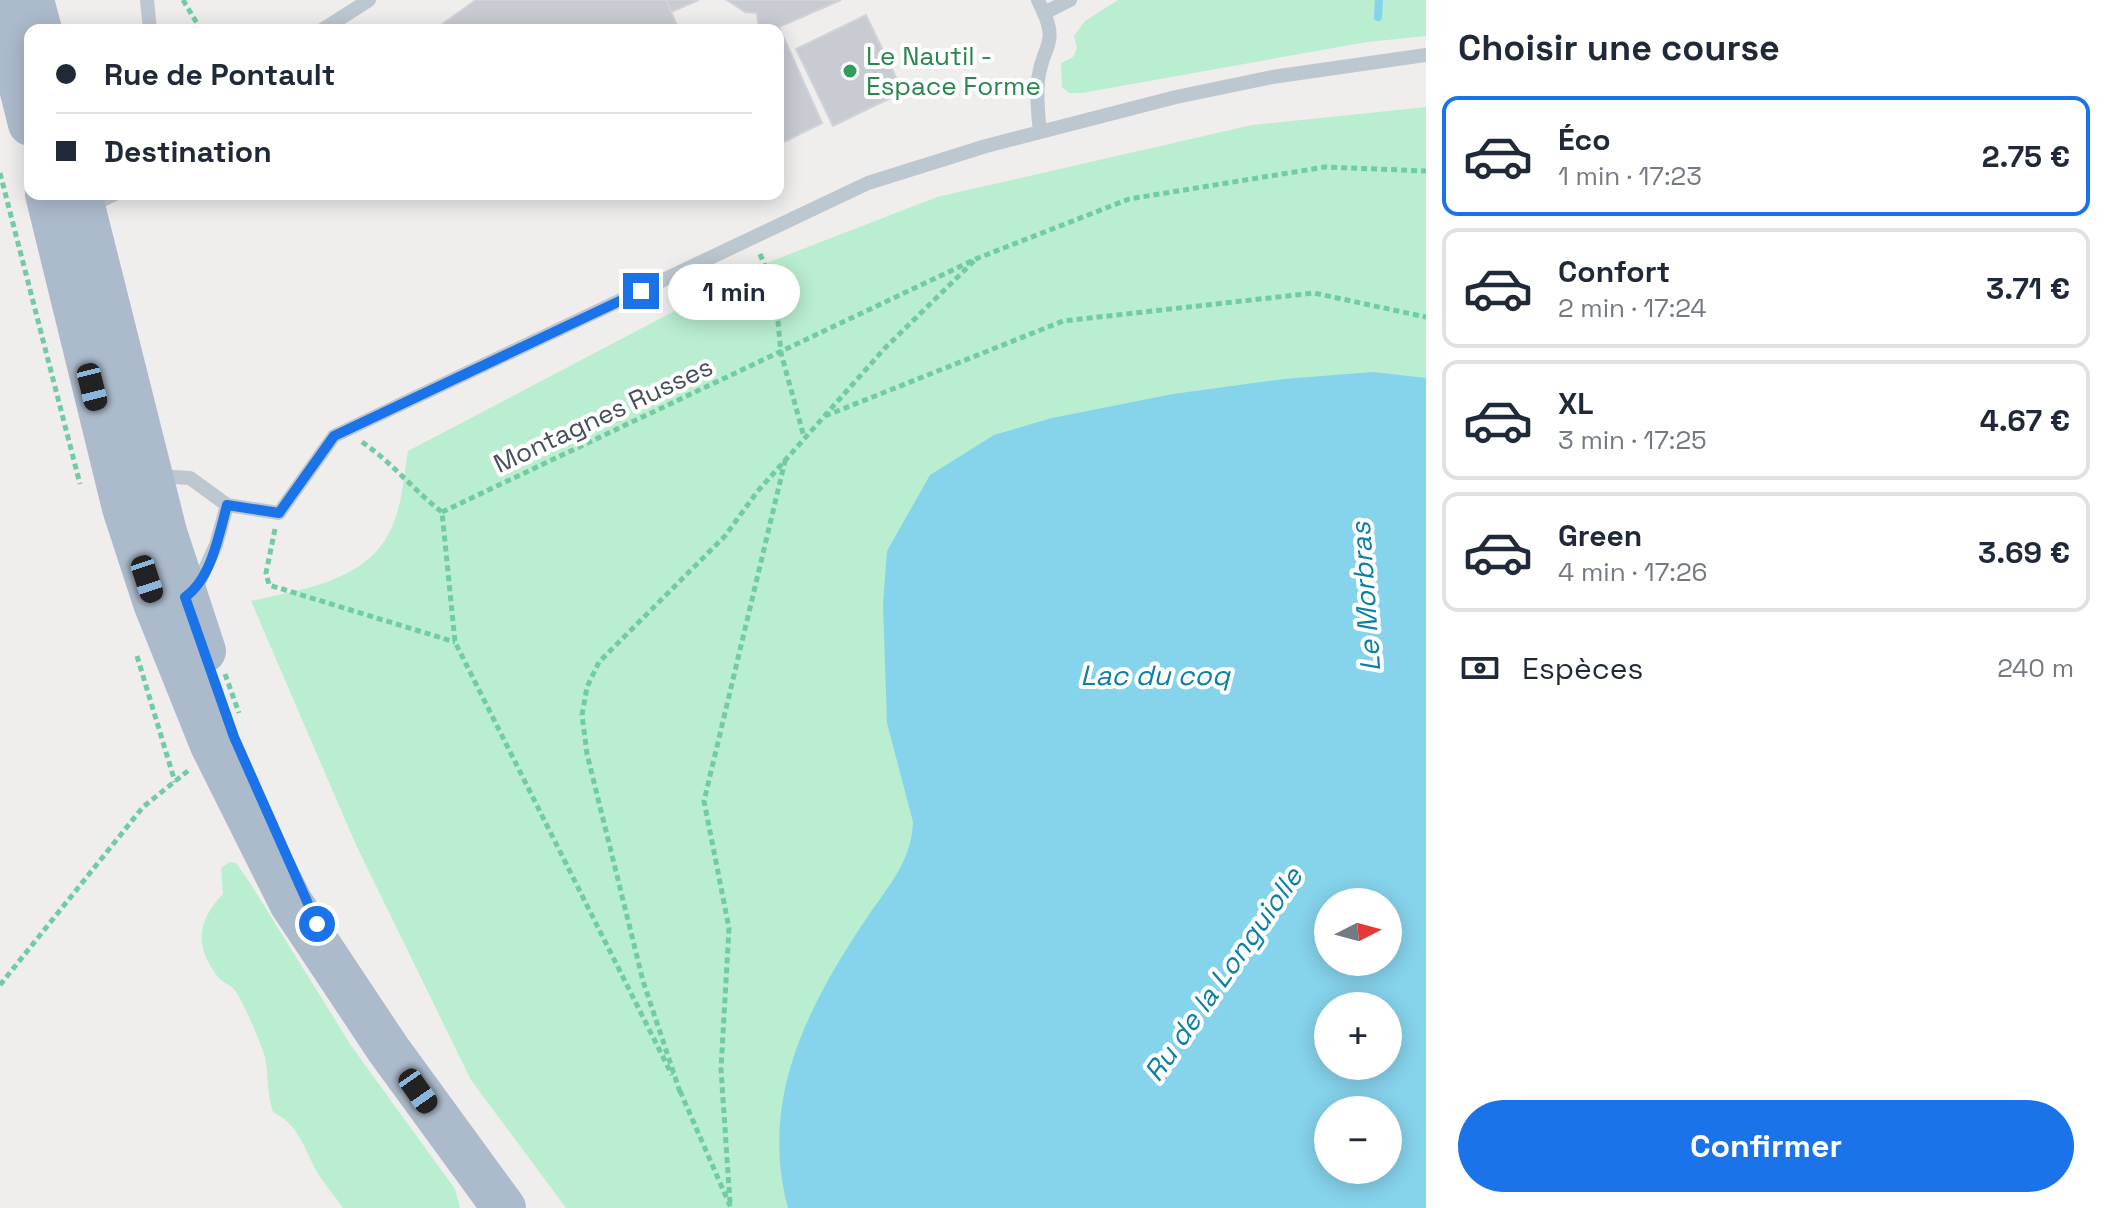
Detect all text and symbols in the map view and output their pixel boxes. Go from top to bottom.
text: Choisir une course [1458,25,1780,71]
place label: Le Nautil - Espace Forme [866,39,1041,103]
text: Rue de Pontault [104,55,335,94]
marker: Le Nautil - Espace Forme [841,62,859,80]
icon: car [1462,120,1534,192]
text: Éco [1558,120,1611,159]
text: Destination [104,132,272,171]
text: 2.75 € [1982,137,2070,176]
text: 1 min · 17:23 [1558,159,1702,193]
icon: car [1462,252,1534,324]
text: Confort [1558,252,1670,291]
callout: 1 min [669,263,801,319]
text: 3.71 € [1986,269,2070,308]
route end [623,273,659,309]
text: 1 min [702,275,766,309]
text: 2 min · 17:24 [1558,291,1707,325]
street label: Montagnes Russes [488,349,718,481]
car [75,361,109,413]
icon: car [1462,384,1534,456]
text: XL [1558,384,1594,423]
text: 4.67 € [1980,401,2070,440]
text: 3 min · 17:25 [1558,423,1707,457]
icon: car [1462,516,1534,588]
text: Green [1558,516,1642,555]
water label: Le Morbras [1342,520,1388,673]
text: 3.69 € [1978,533,2070,572]
car [128,552,166,606]
text: 4 min · 17:26 [1558,555,1708,589]
icon: cash [1458,646,1502,690]
text: Espèces [1522,649,1643,688]
text: 240 m [1997,651,2074,685]
water label: Lac du coq [1080,657,1232,693]
water label: Ru de la Longuiolle [1136,859,1311,1088]
north arrow [1314,888,1402,976]
map controls [1314,888,1402,1184]
route start [299,906,335,942]
button: + [1314,992,1402,1080]
car [394,1064,442,1118]
button: − [1314,1096,1402,1184]
button: Confirmer [1458,1100,2074,1192]

